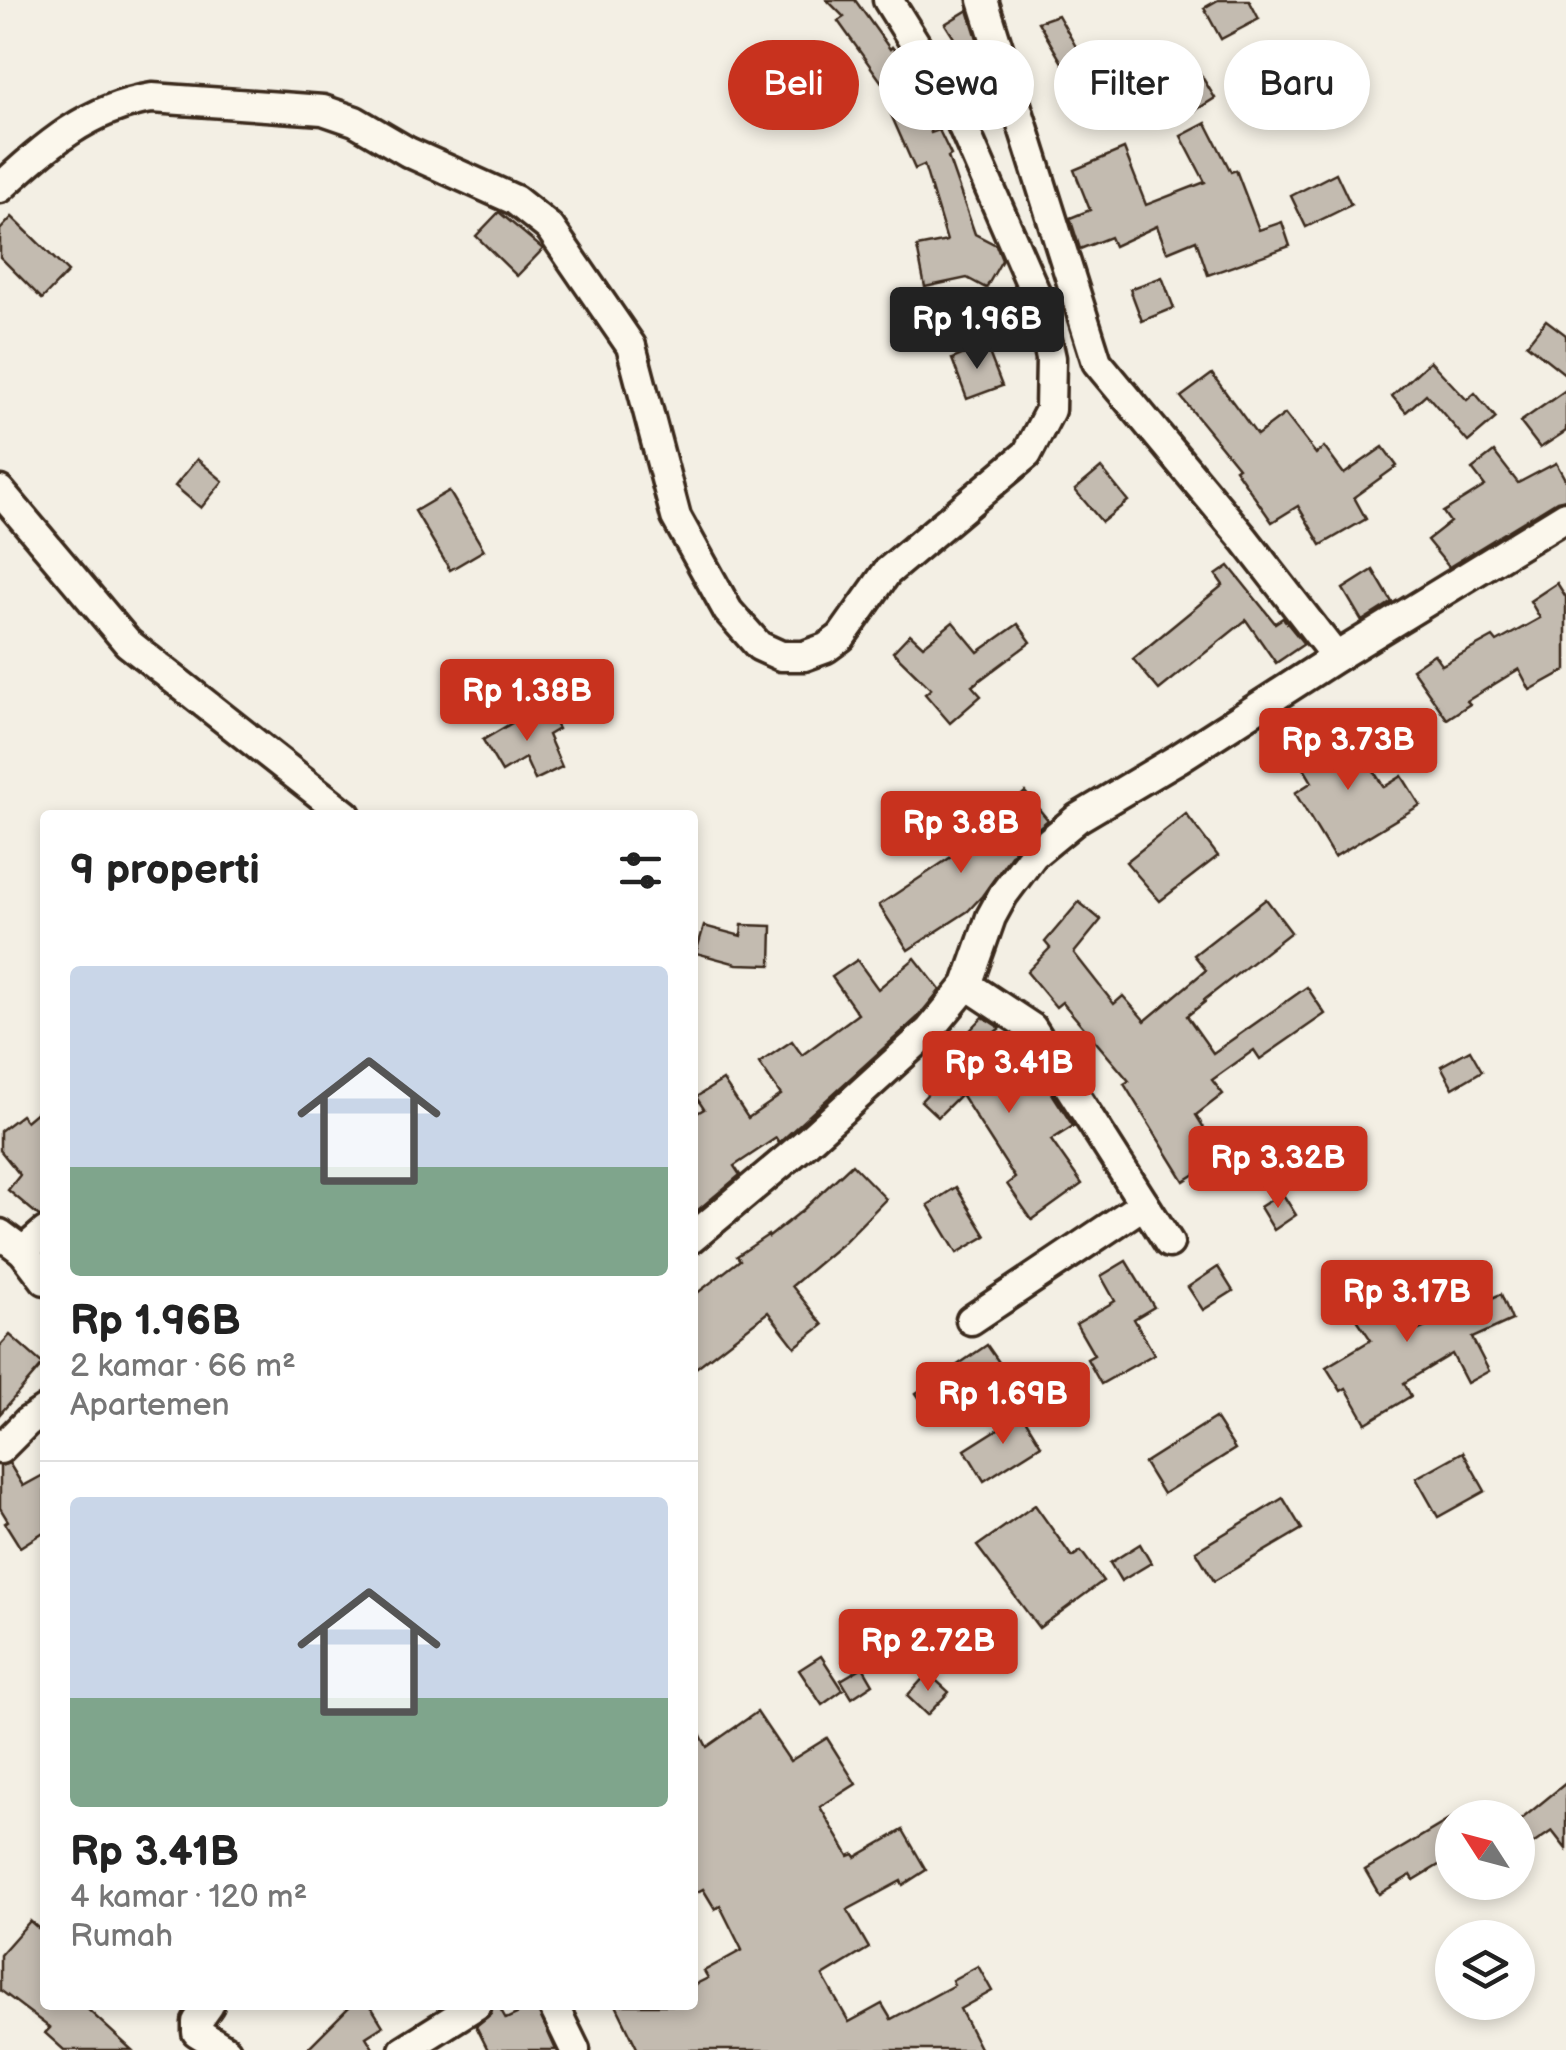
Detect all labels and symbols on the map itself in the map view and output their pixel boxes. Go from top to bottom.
pin: Rp 1.96B [874,287,1080,372]
pin: Rp 1.38B [424,659,630,744]
pin: Rp 3.73B [1245,708,1451,793]
pin: Rp 3.8B [869,791,1053,876]
pin: Rp 3.41B [906,1031,1112,1116]
pin: Rp 3.32B [1175,1126,1381,1211]
pin: Rp 3.17B [1304,1260,1510,1345]
pin: Rp 1.69B [900,1362,1106,1447]
pin: Rp 2.72B [825,1609,1031,1694]
north arrow [1435,1800,1535,1900]

